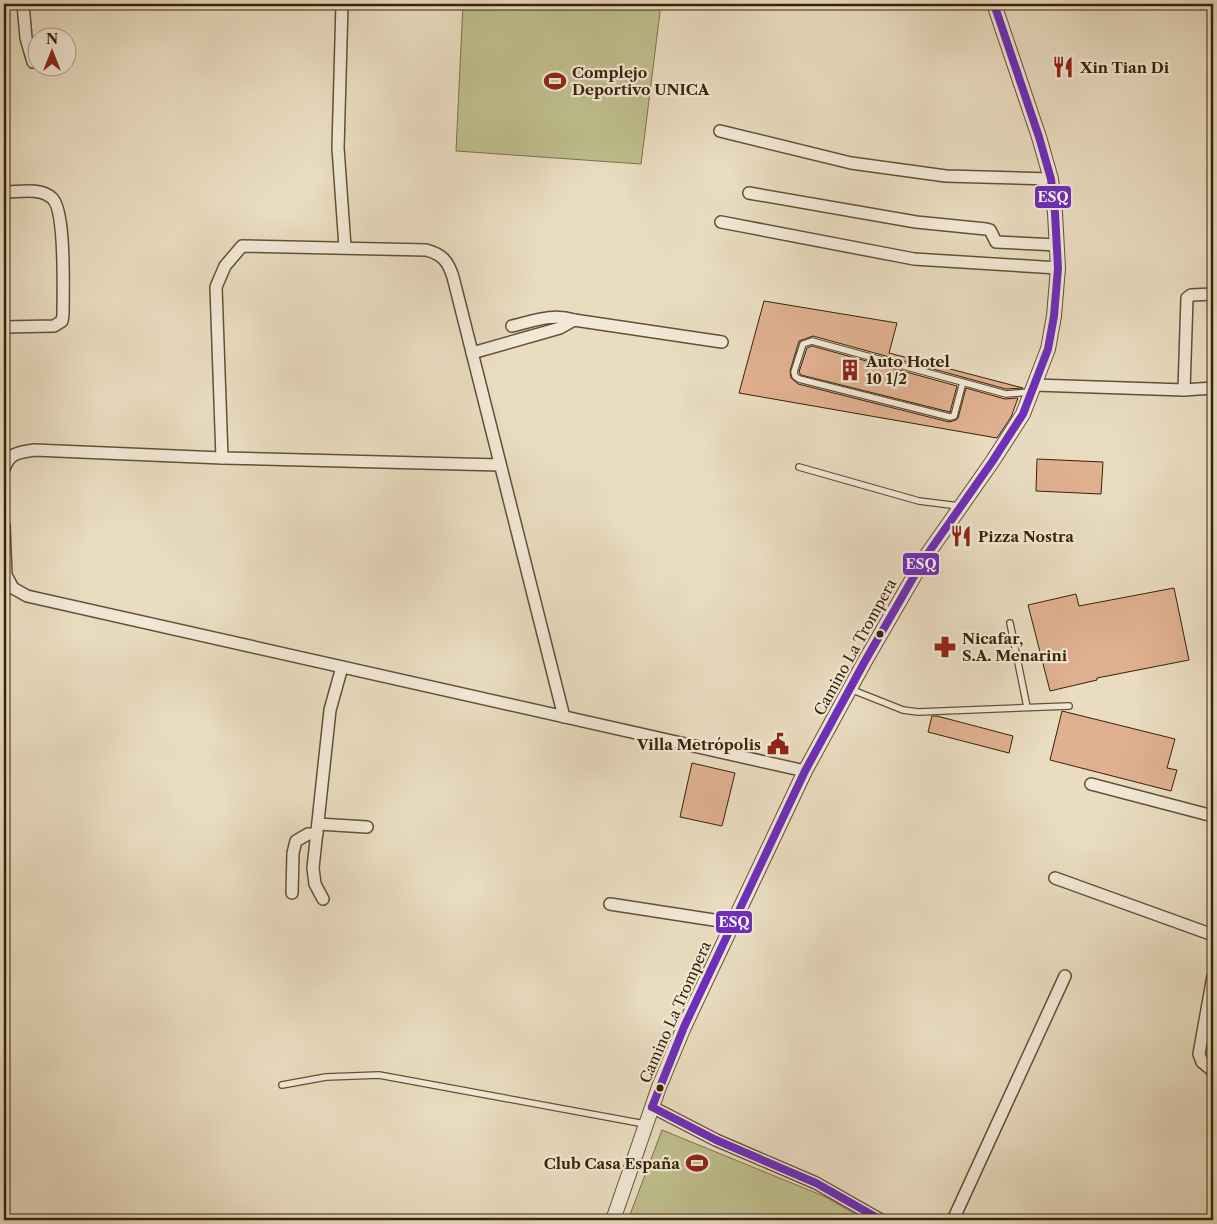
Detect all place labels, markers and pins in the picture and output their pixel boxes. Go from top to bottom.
restaurant icon: Xin Tian Di [1050,54,1076,80]
place label: Xin Tian Di [1079,58,1170,77]
place label: Complejo Deportivo UNICA [572,63,710,99]
sports icon: Complejo Deportivo UNICA [542,68,568,94]
place label: Auto Hotel 10 1/2 [865,352,950,388]
building icon: Auto Hotel 10 1/2 [837,357,863,383]
restaurant icon: Pizza Nostra [948,523,974,549]
place label: Pizza Nostra [978,527,1074,546]
unlabelled marker [875,629,885,639]
place label: Nicafar, S.A. Menarini [962,629,1068,665]
pharmacy icon: Nicafar, S.A. Menarini [932,634,958,660]
public building icon: Villa Metrópolis [765,731,791,757]
place label: Villa Metrópolis [636,735,761,754]
unlabelled marker [655,1083,665,1093]
sports icon: Club Casa España [684,1150,710,1176]
place label: Club Casa España [544,1154,680,1173]

